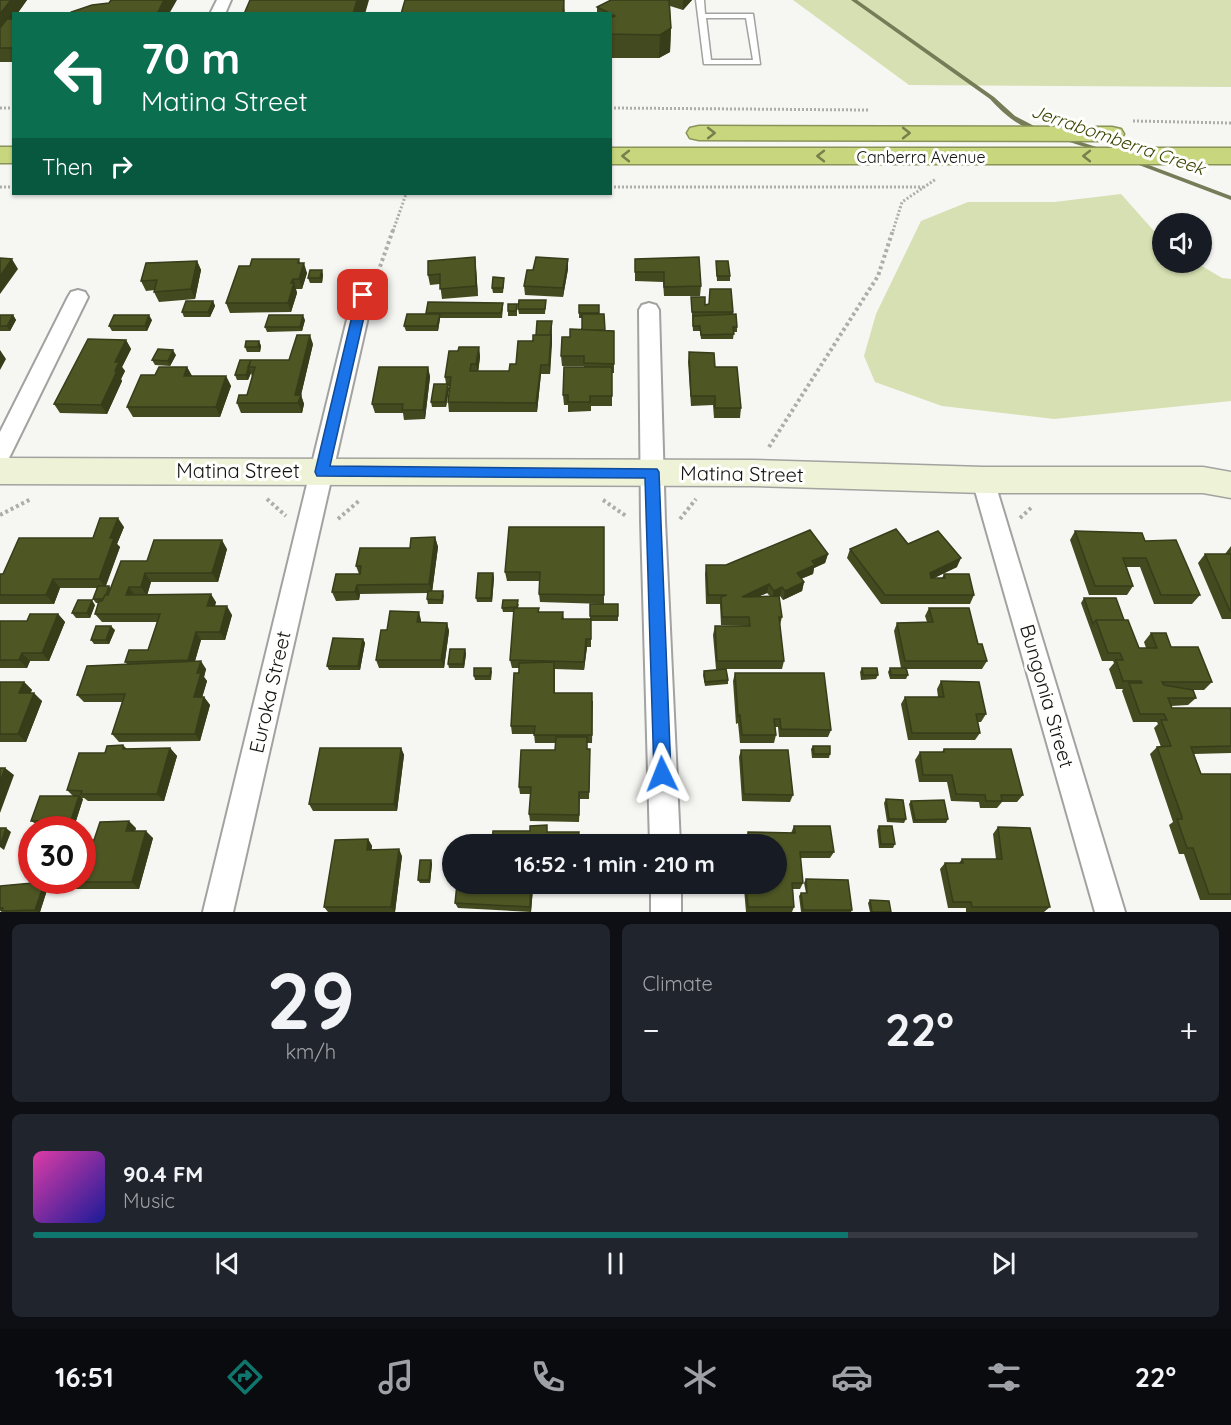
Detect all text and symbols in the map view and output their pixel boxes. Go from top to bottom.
text: 70 m [141,32,240,85]
icon: left [42,36,120,114]
text: Matina Street [141,84,308,118]
water label: Jerrabomberra Creek [1028,99,1209,180]
one-way arrow [706,127,715,139]
one-way arrow [901,127,910,139]
street label: Canberra Avenue [856,147,986,167]
icon: right [105,150,138,183]
one-way arrow [622,150,631,162]
one-way arrow [817,150,826,162]
one-way arrow [1082,150,1091,162]
text: Then [42,153,93,181]
map controls [1152,213,1212,273]
button: sound [1152,213,1212,273]
pin [337,269,388,320]
icon: arrive [346,278,379,311]
street label: Matina Street [176,458,300,483]
street label: Matina Street [680,460,804,487]
street label: Bungonia Street [1015,621,1080,771]
street label: Euroka Street [243,628,296,755]
position arrow [630,742,694,806]
speed limit sign: 30 [18,816,96,894]
text: 16:52 · 1 min · 210 m [514,850,715,878]
text: 29 [266,951,355,1049]
text: Climate [643,971,713,996]
text: 22° [885,1001,954,1057]
text: − [643,1009,660,1050]
text: + [1179,1009,1198,1050]
text: km/h [285,1039,336,1064]
text: 90.4 FM [123,1160,203,1188]
text: Music [123,1188,175,1213]
icon: previous [211,1247,244,1280]
icon: pause [599,1247,632,1280]
icon: next [987,1247,1020,1280]
icon: directions [224,1356,266,1398]
icon: music [375,1356,417,1398]
icon: phone [527,1356,569,1398]
icon: climate [679,1356,721,1398]
icon: car [831,1356,873,1398]
icon: filters [983,1356,1025,1398]
text: 16:51 [55,1360,114,1394]
text: 22° [1135,1360,1176,1394]

